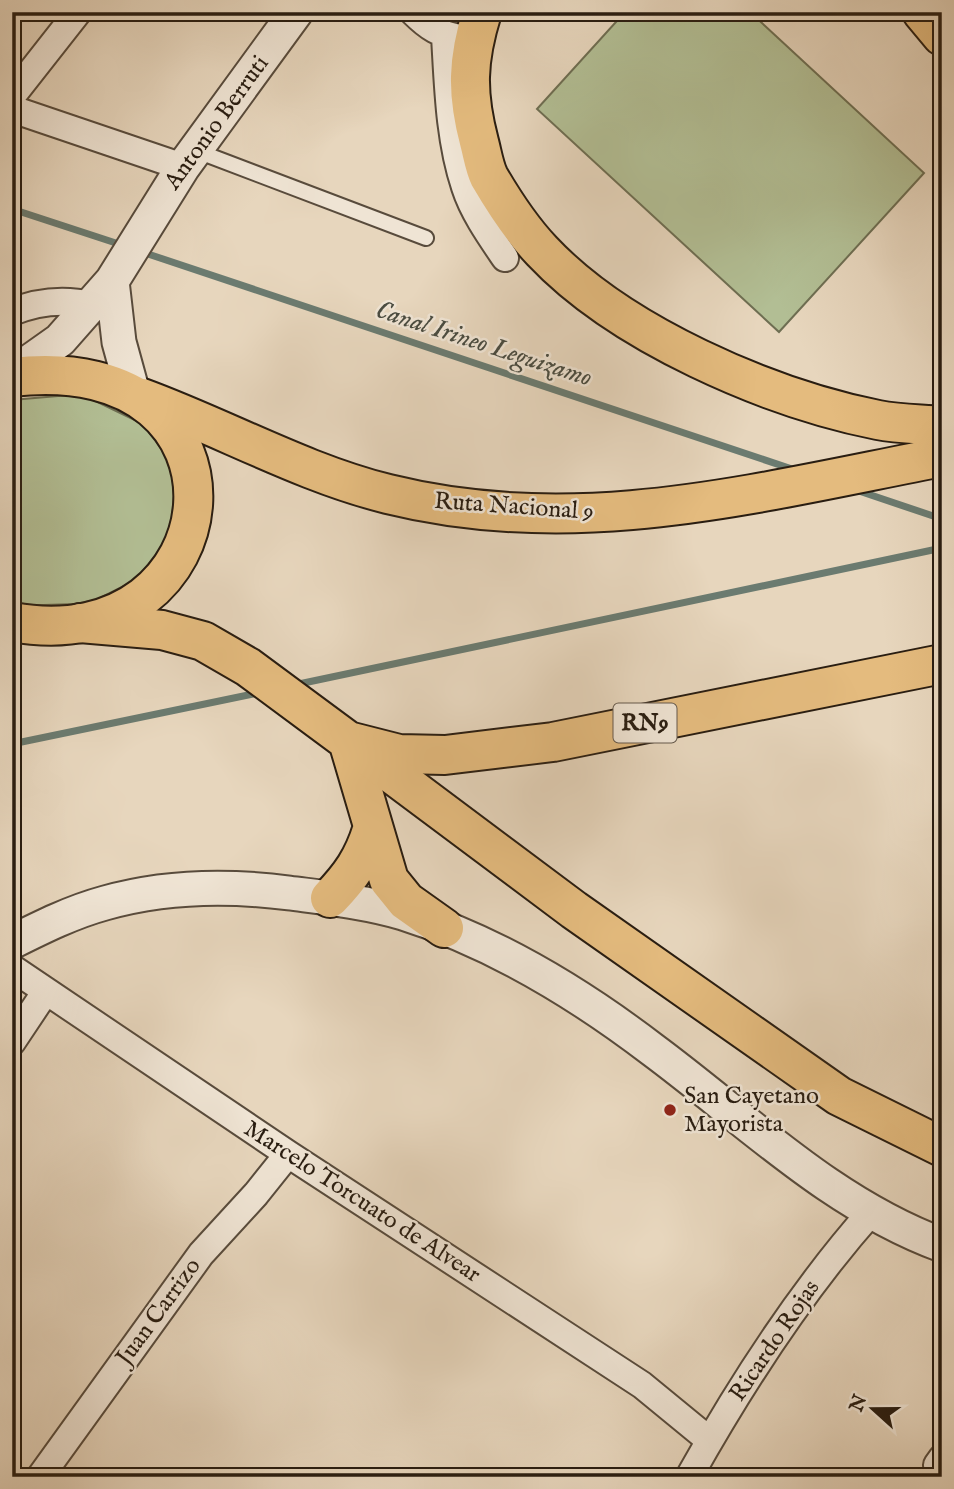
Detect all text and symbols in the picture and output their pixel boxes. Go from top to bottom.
street label: Antonio Berruti [157,50,276,197]
water label: Canal Irineo Leguizamo [371,293,596,395]
street label: Ruta Nacional 9 [433,486,595,528]
road number: RN9 [614,704,676,743]
place label: San Cayetano Mayorista [684,1081,819,1140]
marker: San Cayetano Mayorista [662,1102,678,1118]
street label: Marcelo Torcuato de Alvear [238,1114,487,1290]
street label: Juan Carrizo [108,1252,208,1374]
street label: Ricardo Rojas [723,1274,827,1408]
north arrow [838,1374,908,1444]
text: N [844,1391,873,1417]

